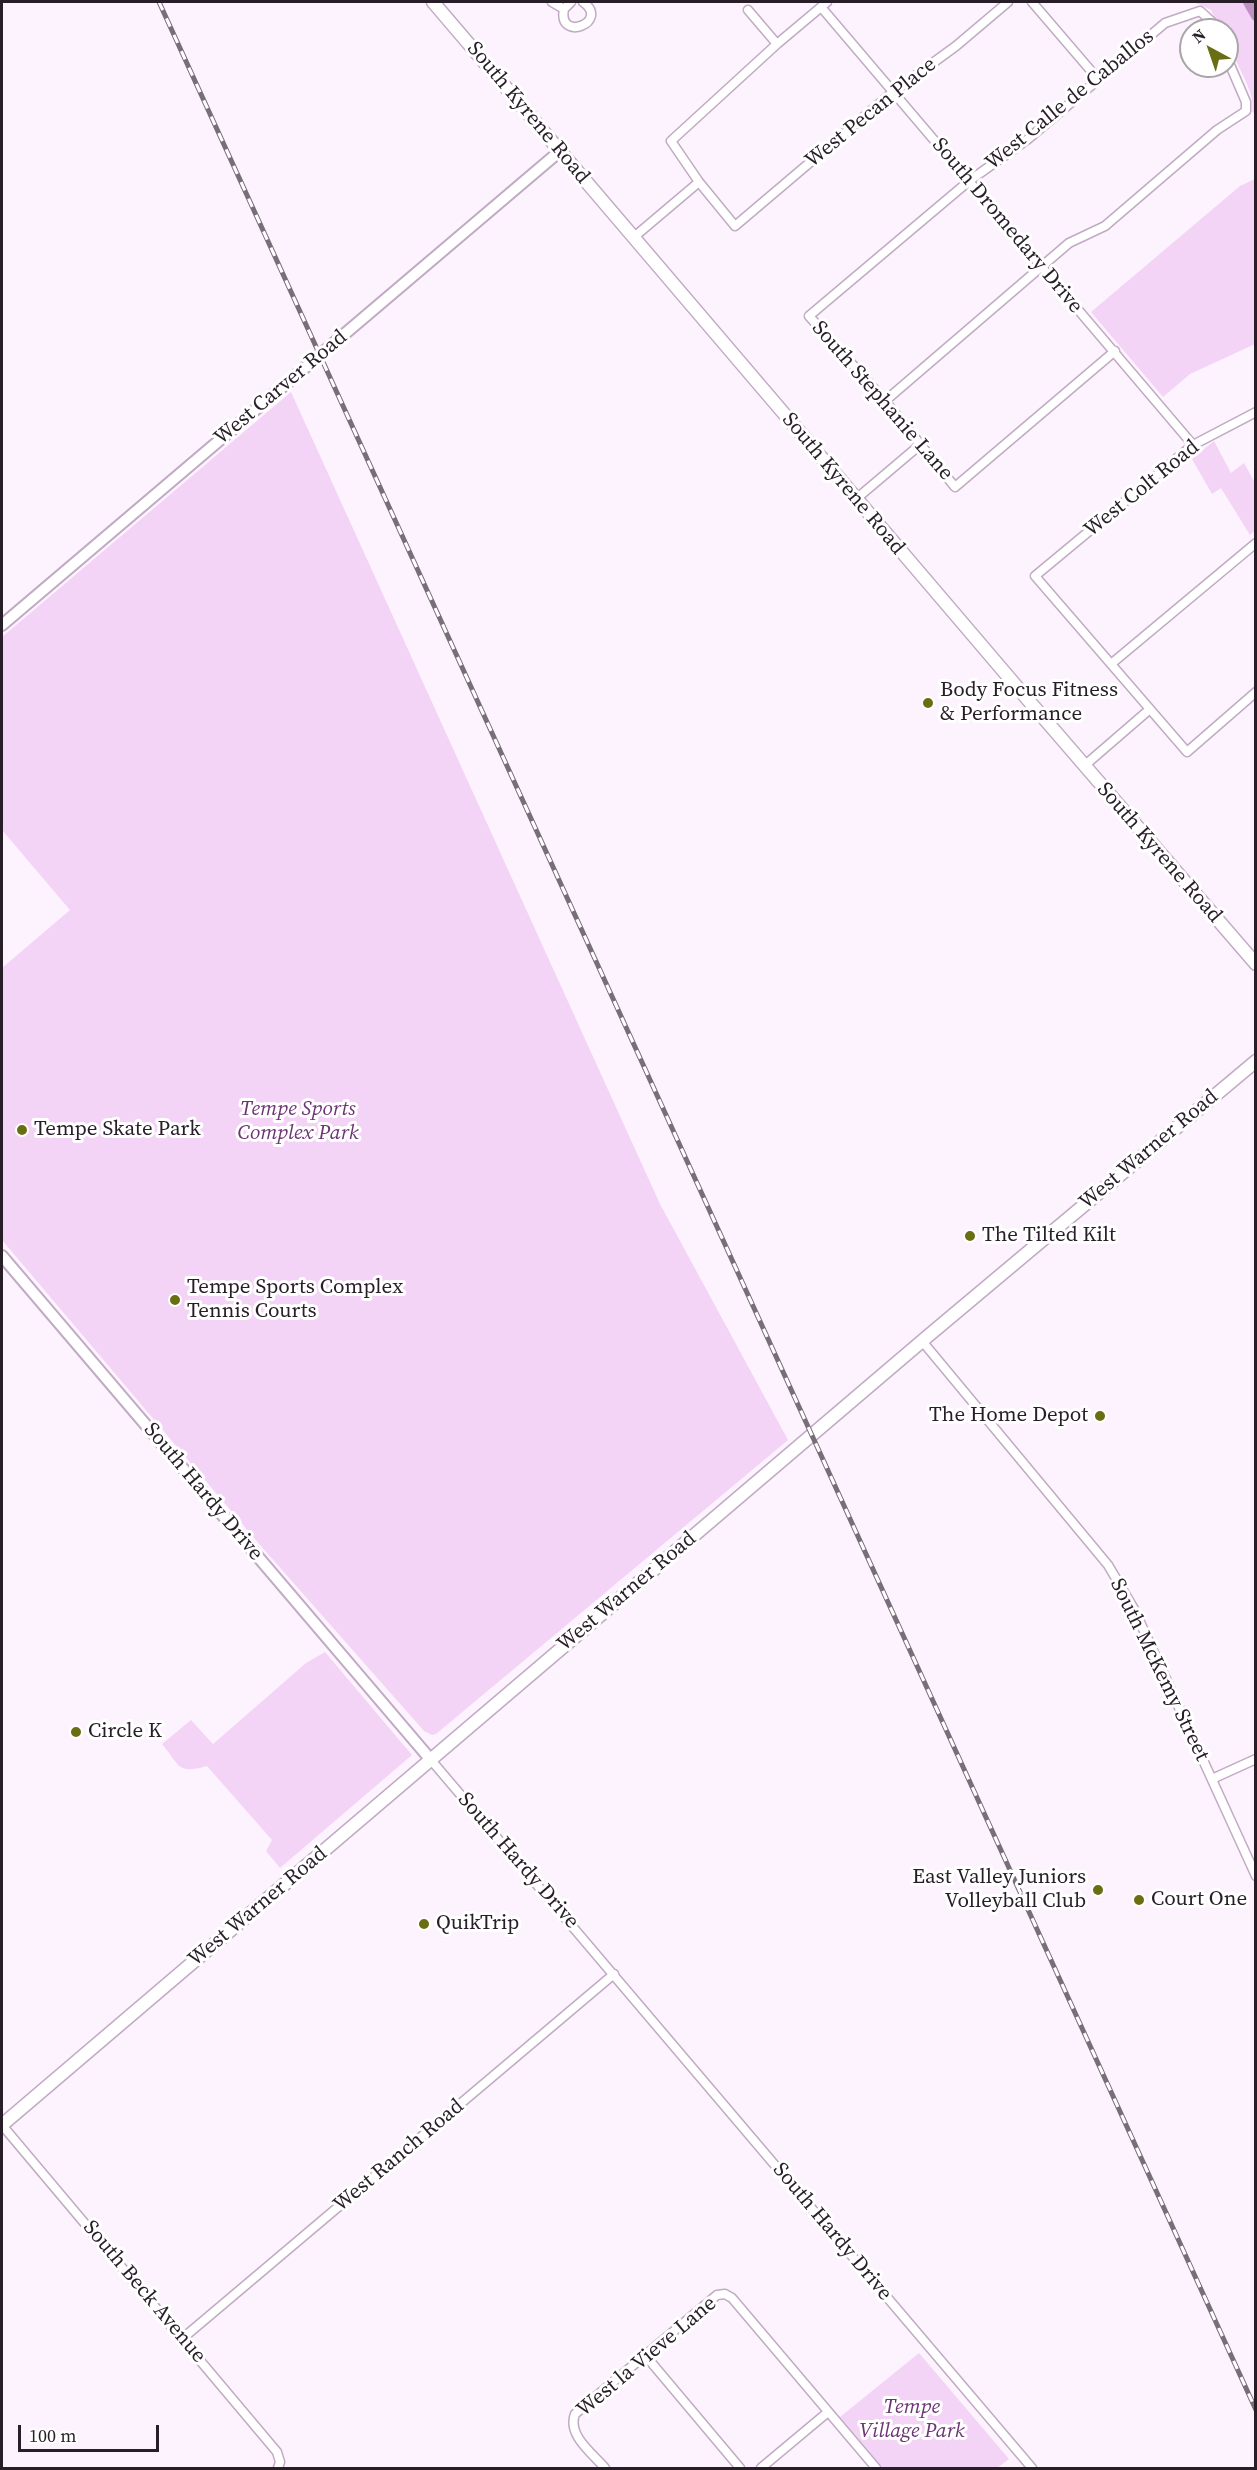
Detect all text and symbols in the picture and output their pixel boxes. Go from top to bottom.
north arrow [1179,18,1239,78]
street label: West Calle de Caballos [981,24,1159,176]
text: N [1187,24,1210,48]
street label: South Kyrene Road [461,37,595,189]
street label: West Pecan Place [800,52,942,174]
street label: South Dromedary Drive [926,133,1088,319]
street label: South Stephanie Lane [806,316,958,486]
street label: West Carver Road [210,325,352,451]
street label: South Kyrene Road [776,408,910,560]
street label: West Colt Road [1080,435,1204,543]
place label: Body Focus Fitness & Performance [940,678,1118,728]
marker: Body Focus Fitness & Performance [921,696,935,710]
street label: South Kyrene Road [1091,778,1227,928]
street label: West Warner Road [1075,1085,1223,1215]
park label: Tempe Sports Complex Park [237,1097,359,1147]
place label: Tempe Skate Park [34,1117,201,1143]
marker: Tempe Skate Park [15,1123,29,1137]
place label: The Tilted Kilt [982,1223,1116,1249]
marker: The Tilted Kilt [963,1229,977,1243]
place label: Tempe Sports Complex Tennis Courts [187,1275,403,1325]
marker: Tempe Sports Complex Tennis Courts [168,1293,182,1307]
place label: The Home Depot [929,1403,1088,1429]
marker: The Home Depot [1093,1409,1107,1423]
street label: South Hardy Drive [138,1418,268,1566]
street label: West Warner Road [553,1527,701,1657]
street label: South McKemy Street [1104,1575,1214,1765]
place label: Circle K [88,1719,162,1745]
marker: Circle K [69,1725,83,1739]
street label: South Hardy Drive [452,1788,584,1934]
street label: West Warner Road [184,1842,332,1972]
place label: East Valley Juniors Volleyball Club [912,1865,1086,1915]
marker: East Valley Juniors Volleyball Club [1091,1883,1105,1897]
place label: Court One [1151,1887,1247,1913]
marker: Court One [1132,1893,1146,1907]
place label: QuikTrip [436,1911,519,1937]
marker: QuikTrip [417,1917,431,1931]
street label: West Ranch Road [329,2094,469,2218]
street label: South Hardy Drive [767,2158,897,2306]
street label: South Beck Avenue [77,2216,211,2368]
street label: West la Vieve Lane [572,2291,722,2423]
park label: Tempe Village Park [859,2395,965,2445]
scale bar [21,2413,162,2451]
text: 100 m [29,2423,76,2448]

